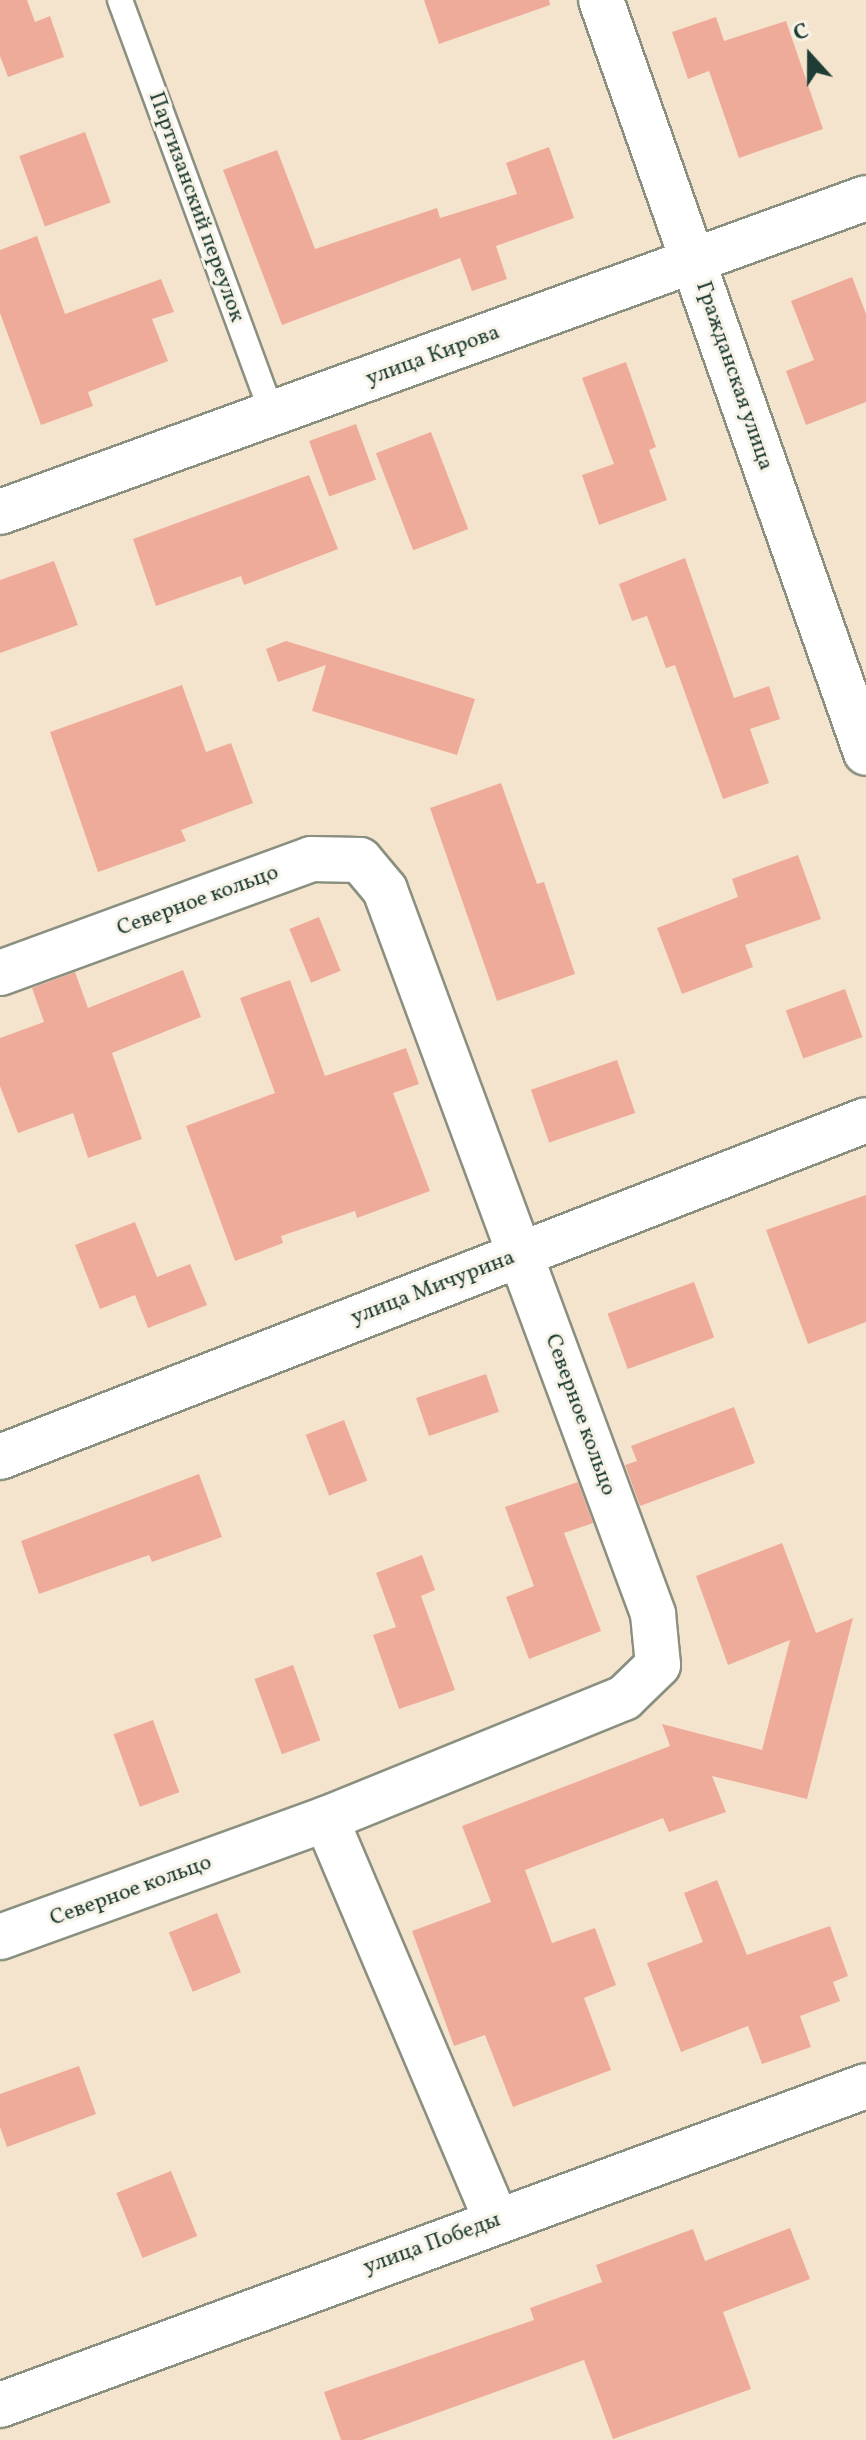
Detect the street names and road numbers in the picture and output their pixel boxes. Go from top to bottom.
street label: Партизанский переулок [142,88,250,326]
street label: Гражданская улица [689,278,779,474]
street label: улица Кирова [363,320,503,392]
street label: Северное кольцо [114,860,282,942]
street label: улица Мичурина [347,1245,519,1331]
street label: Северное кольцо [539,1331,621,1499]
street label: Северное кольцо [47,1850,215,1932]
street label: улица Победы [360,2207,504,2281]

